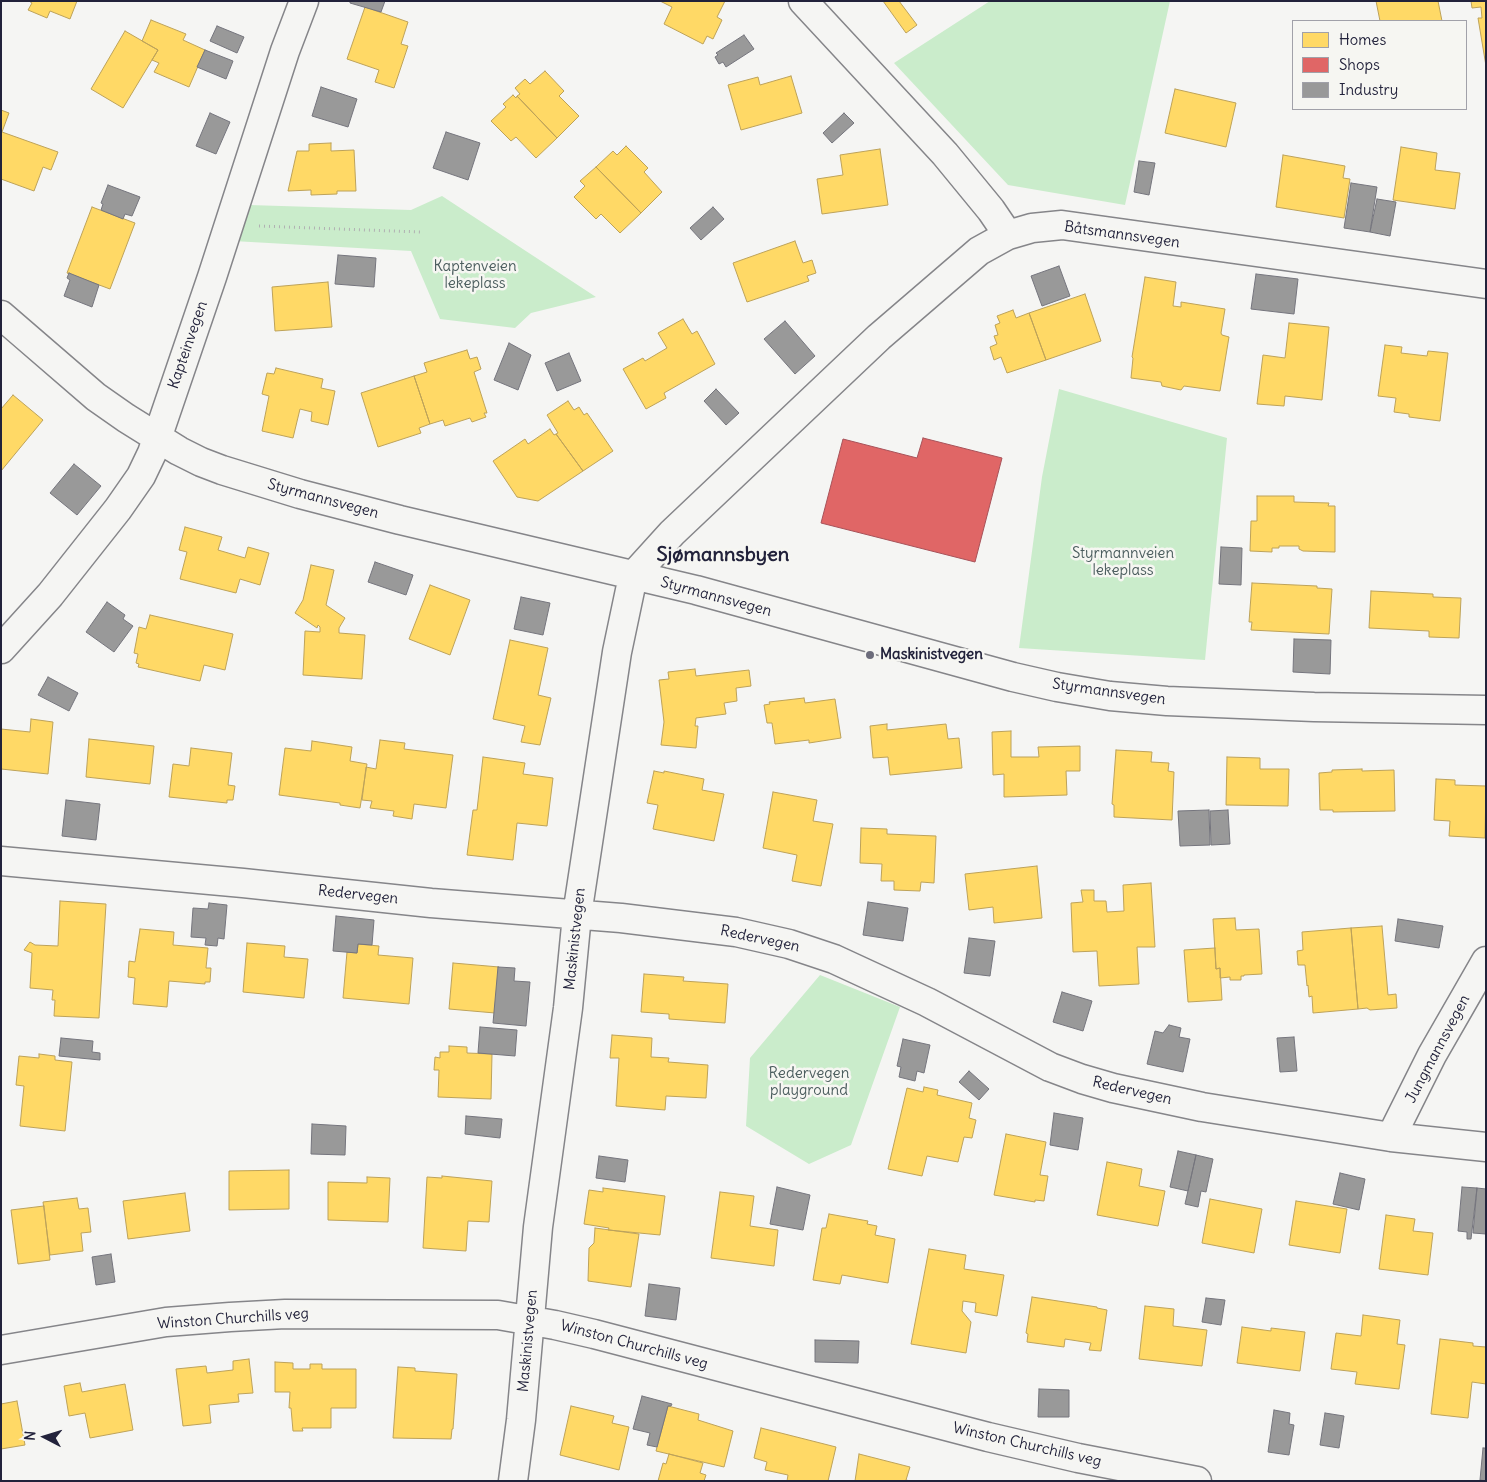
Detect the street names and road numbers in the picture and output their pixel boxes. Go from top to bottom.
street label: Båtsmannsvegen [1063,218,1181,252]
street label: Kapteinvegen [165,299,211,391]
street label: Styrmannsvegen [266,476,380,522]
street label: Styrmannsvegen [659,574,773,620]
street label: Styrmannsvegen [1051,675,1167,709]
street label: Redervegen [317,882,399,908]
street label: Maskinistvegen [561,887,589,991]
street label: Redervegen [719,922,801,956]
street label: Jungmannsvegen [1402,992,1474,1106]
street label: Redervegen [1091,1073,1173,1109]
street label: Maskinistvegen [515,1289,541,1393]
street label: Winston Churchills veg [157,1305,309,1333]
street label: Winston Churchills veg [558,1317,710,1373]
street label: Winston Churchills veg [951,1419,1103,1471]

